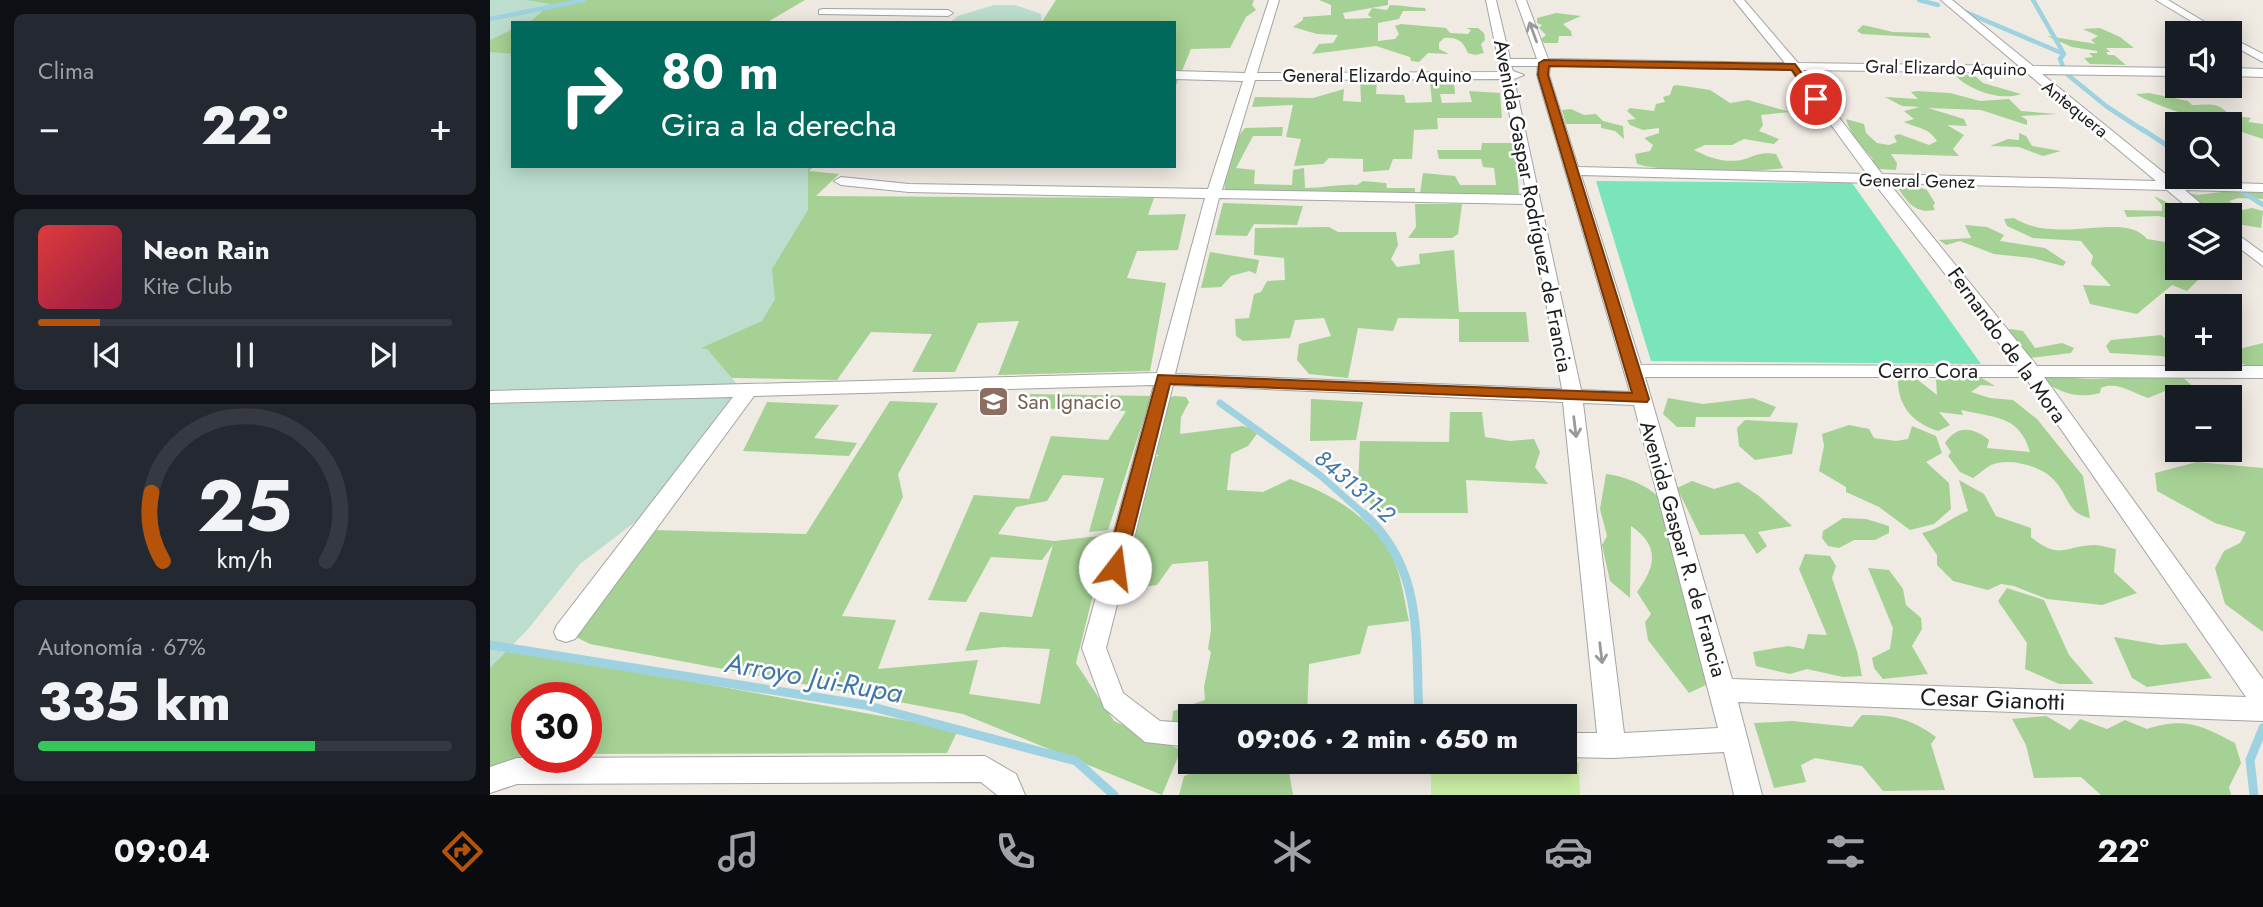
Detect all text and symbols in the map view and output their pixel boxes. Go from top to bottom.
one-way arrow [1526,21,1538,43]
map controls [2165,21,2242,462]
button: sound [2165,21,2242,98]
text: 80 m [661,37,779,107]
street label: Avenida Gaspar Rodríguez de Francia [1486,37,1580,375]
icon: right [546,49,637,140]
text: Clima [38,54,94,88]
street label: Gral Elizardo Aquino [1865,54,2027,82]
street label: General Elizardo Aquino [1282,63,1472,89]
pin [1786,69,1846,129]
street label: Antequera [2036,74,2114,144]
icon: arrive [1797,80,1835,118]
text: 22° [201,88,288,164]
text: − [38,99,60,154]
text: + [429,99,452,154]
text: Gira a la derecha [661,102,897,148]
button: search [2165,112,2242,189]
street label: General Genez [1859,167,1976,195]
button: layers [2165,203,2242,280]
text: Neon Rain [143,231,270,269]
street label: Fernando de la Mora [1940,261,2074,429]
text: Kite Club [143,269,232,303]
button: + [2165,294,2242,371]
icon: previous [88,336,126,374]
icon: pause [226,336,264,374]
icon: next [364,336,402,374]
street label: Cerro Cora [1878,356,1978,386]
school or university icon: San Ignacio [977,385,1011,419]
button: − [2165,385,2242,462]
place label: San Ignacio [1017,387,1121,417]
one-way arrow [1569,415,1582,438]
street label: Avenida Gaspar R. de Francia [1632,417,1734,681]
water label: 8431311-2 [1307,441,1404,532]
text: 25 [198,453,292,558]
position arrow [1078,531,1152,605]
text: km/h [217,541,273,577]
text: Autonomía · 67% [38,630,206,664]
one-way arrow [1595,641,1608,664]
water label: Arroyo Jui-Rupa [721,642,906,714]
text: 335 km [38,664,231,740]
street label: Cesar Gianotti [1920,679,2066,719]
speed limit sign: 30 [511,682,602,773]
text: 09:06 · 2 min · 650 m [1237,720,1518,758]
icon: directions [438,827,487,876]
icon: music [714,827,763,876]
icon: phone [991,827,1040,876]
icon: climate [1268,827,1317,876]
icon: car [1544,827,1593,876]
icon: filters [1821,827,1870,876]
text: 09:04 [114,828,210,874]
text: 22° [2098,828,2149,874]

